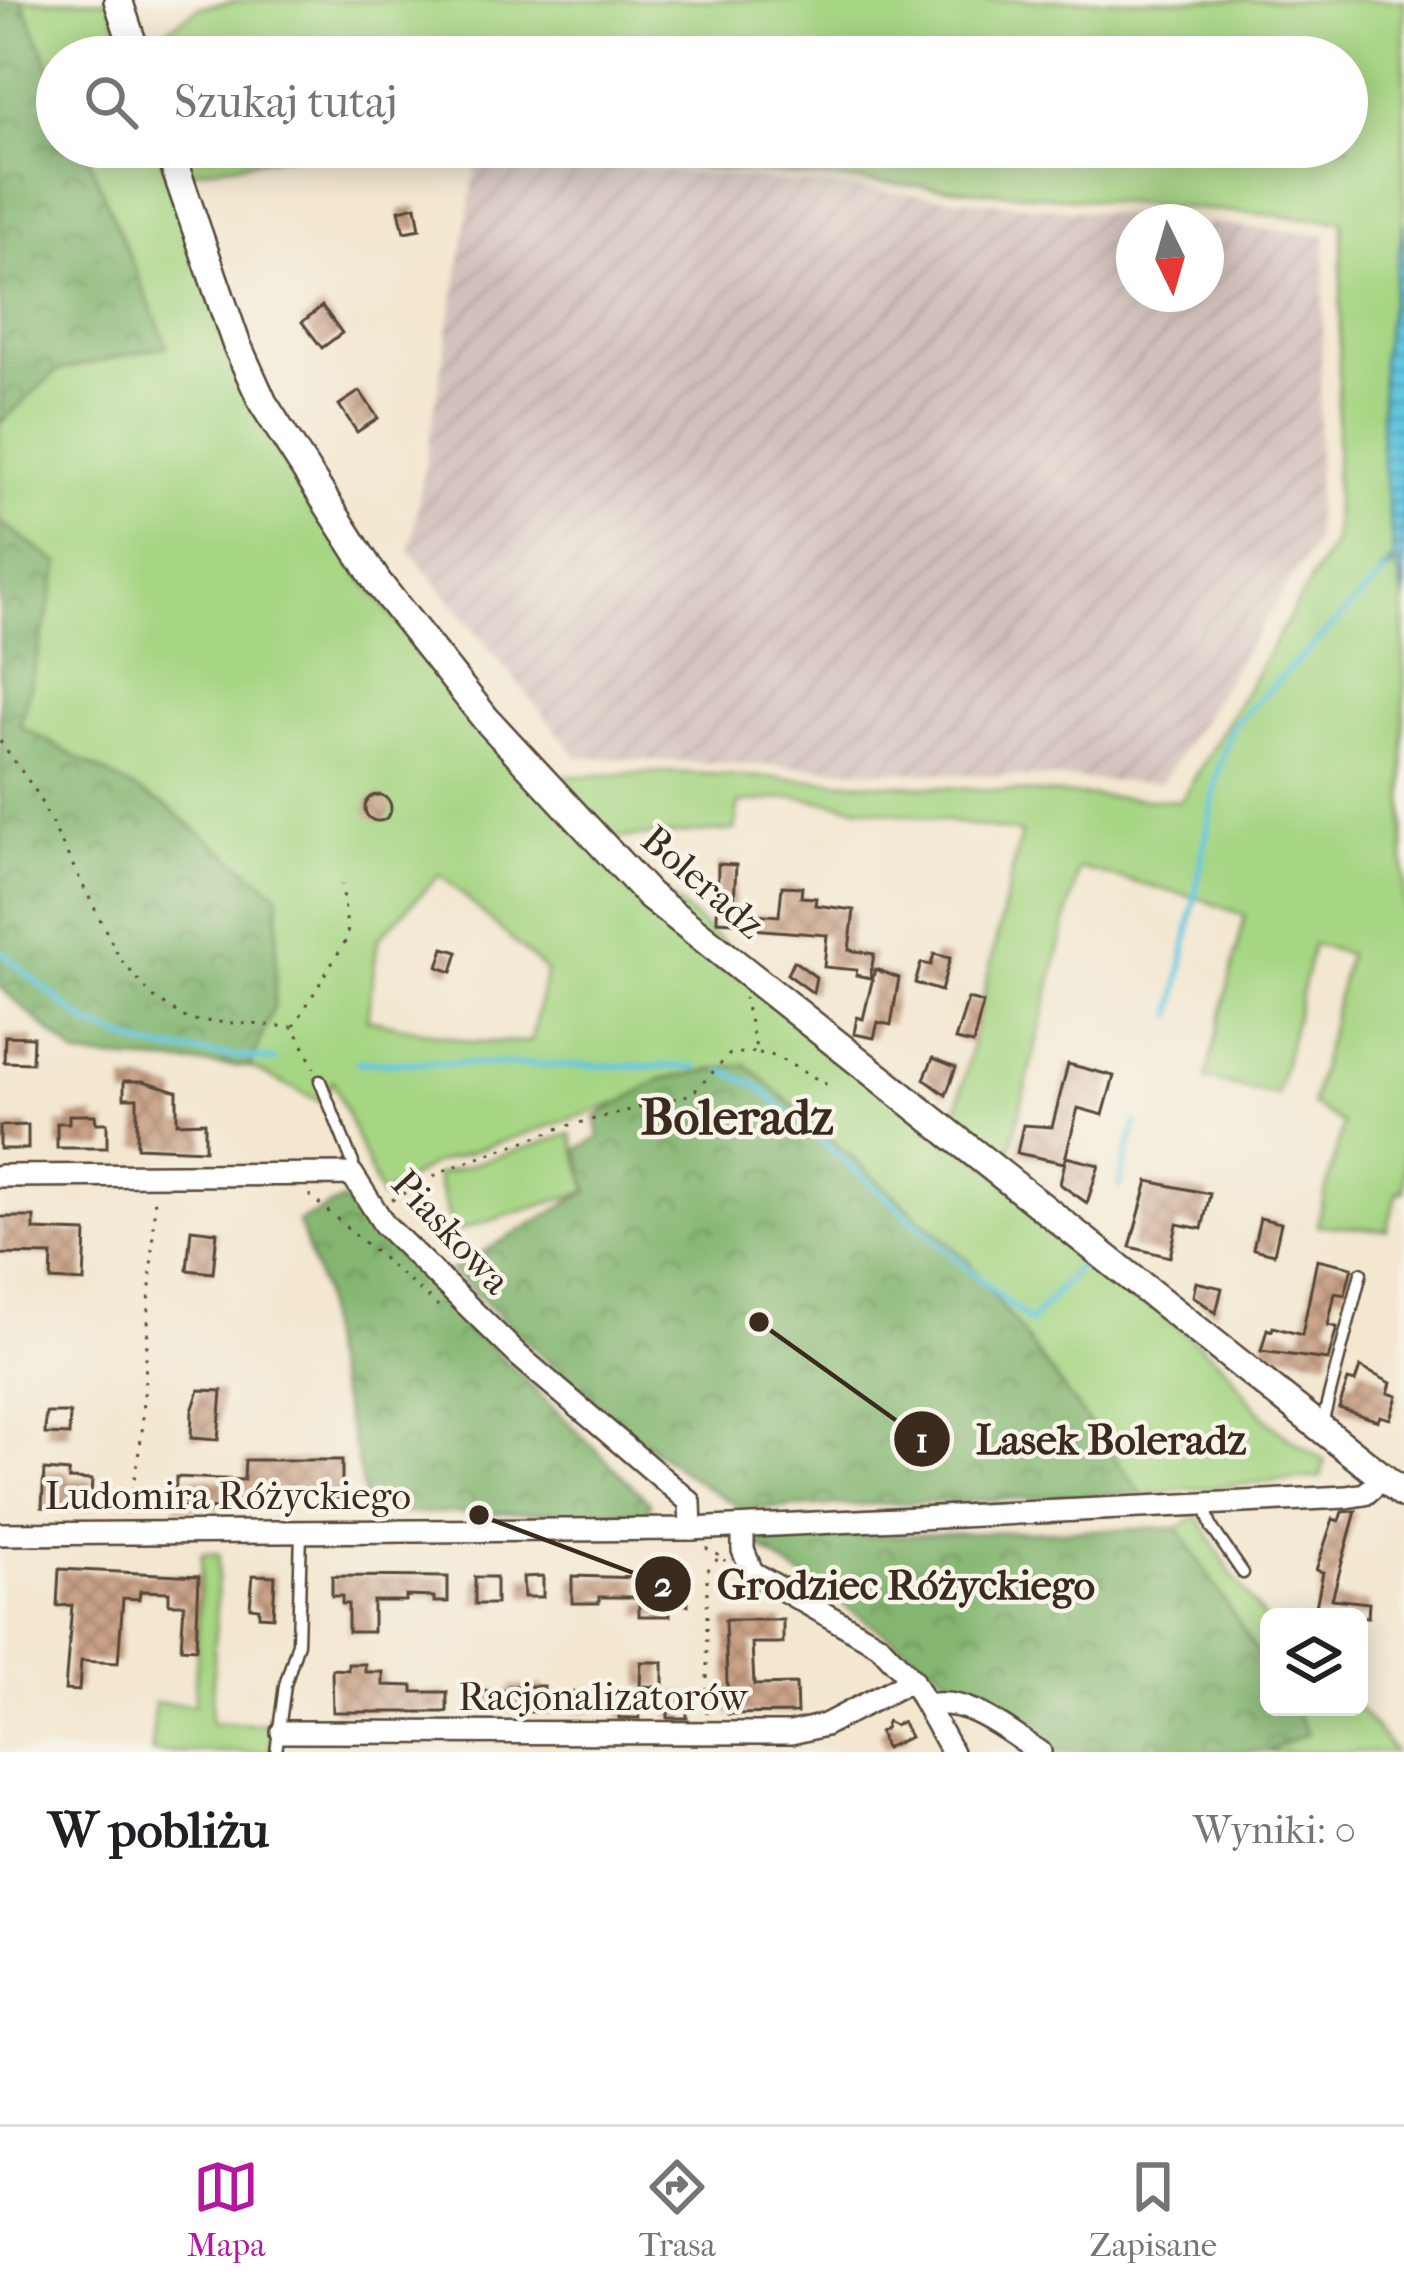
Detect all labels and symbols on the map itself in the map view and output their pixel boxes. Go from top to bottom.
north arrow [1116,204,1224,312]
street label: Boleradz [632,816,774,948]
district label: Boleradz [640,1087,834,1147]
street label: Piaskowa [382,1161,520,1304]
callout: Lasek Boleradz [892,1400,1270,1478]
text: Lasek Boleradz [976,1416,1247,1465]
text: 1 [916,1419,928,1461]
street label: Ludomira Różyckiego [45,1473,411,1519]
callout: Grodziec Różyckiego [633,1545,1119,1623]
text: Grodziec Różyckiego [717,1561,1095,1610]
text: 2 [654,1563,672,1605]
street label: Racjonalizatorów [458,1674,749,1720]

